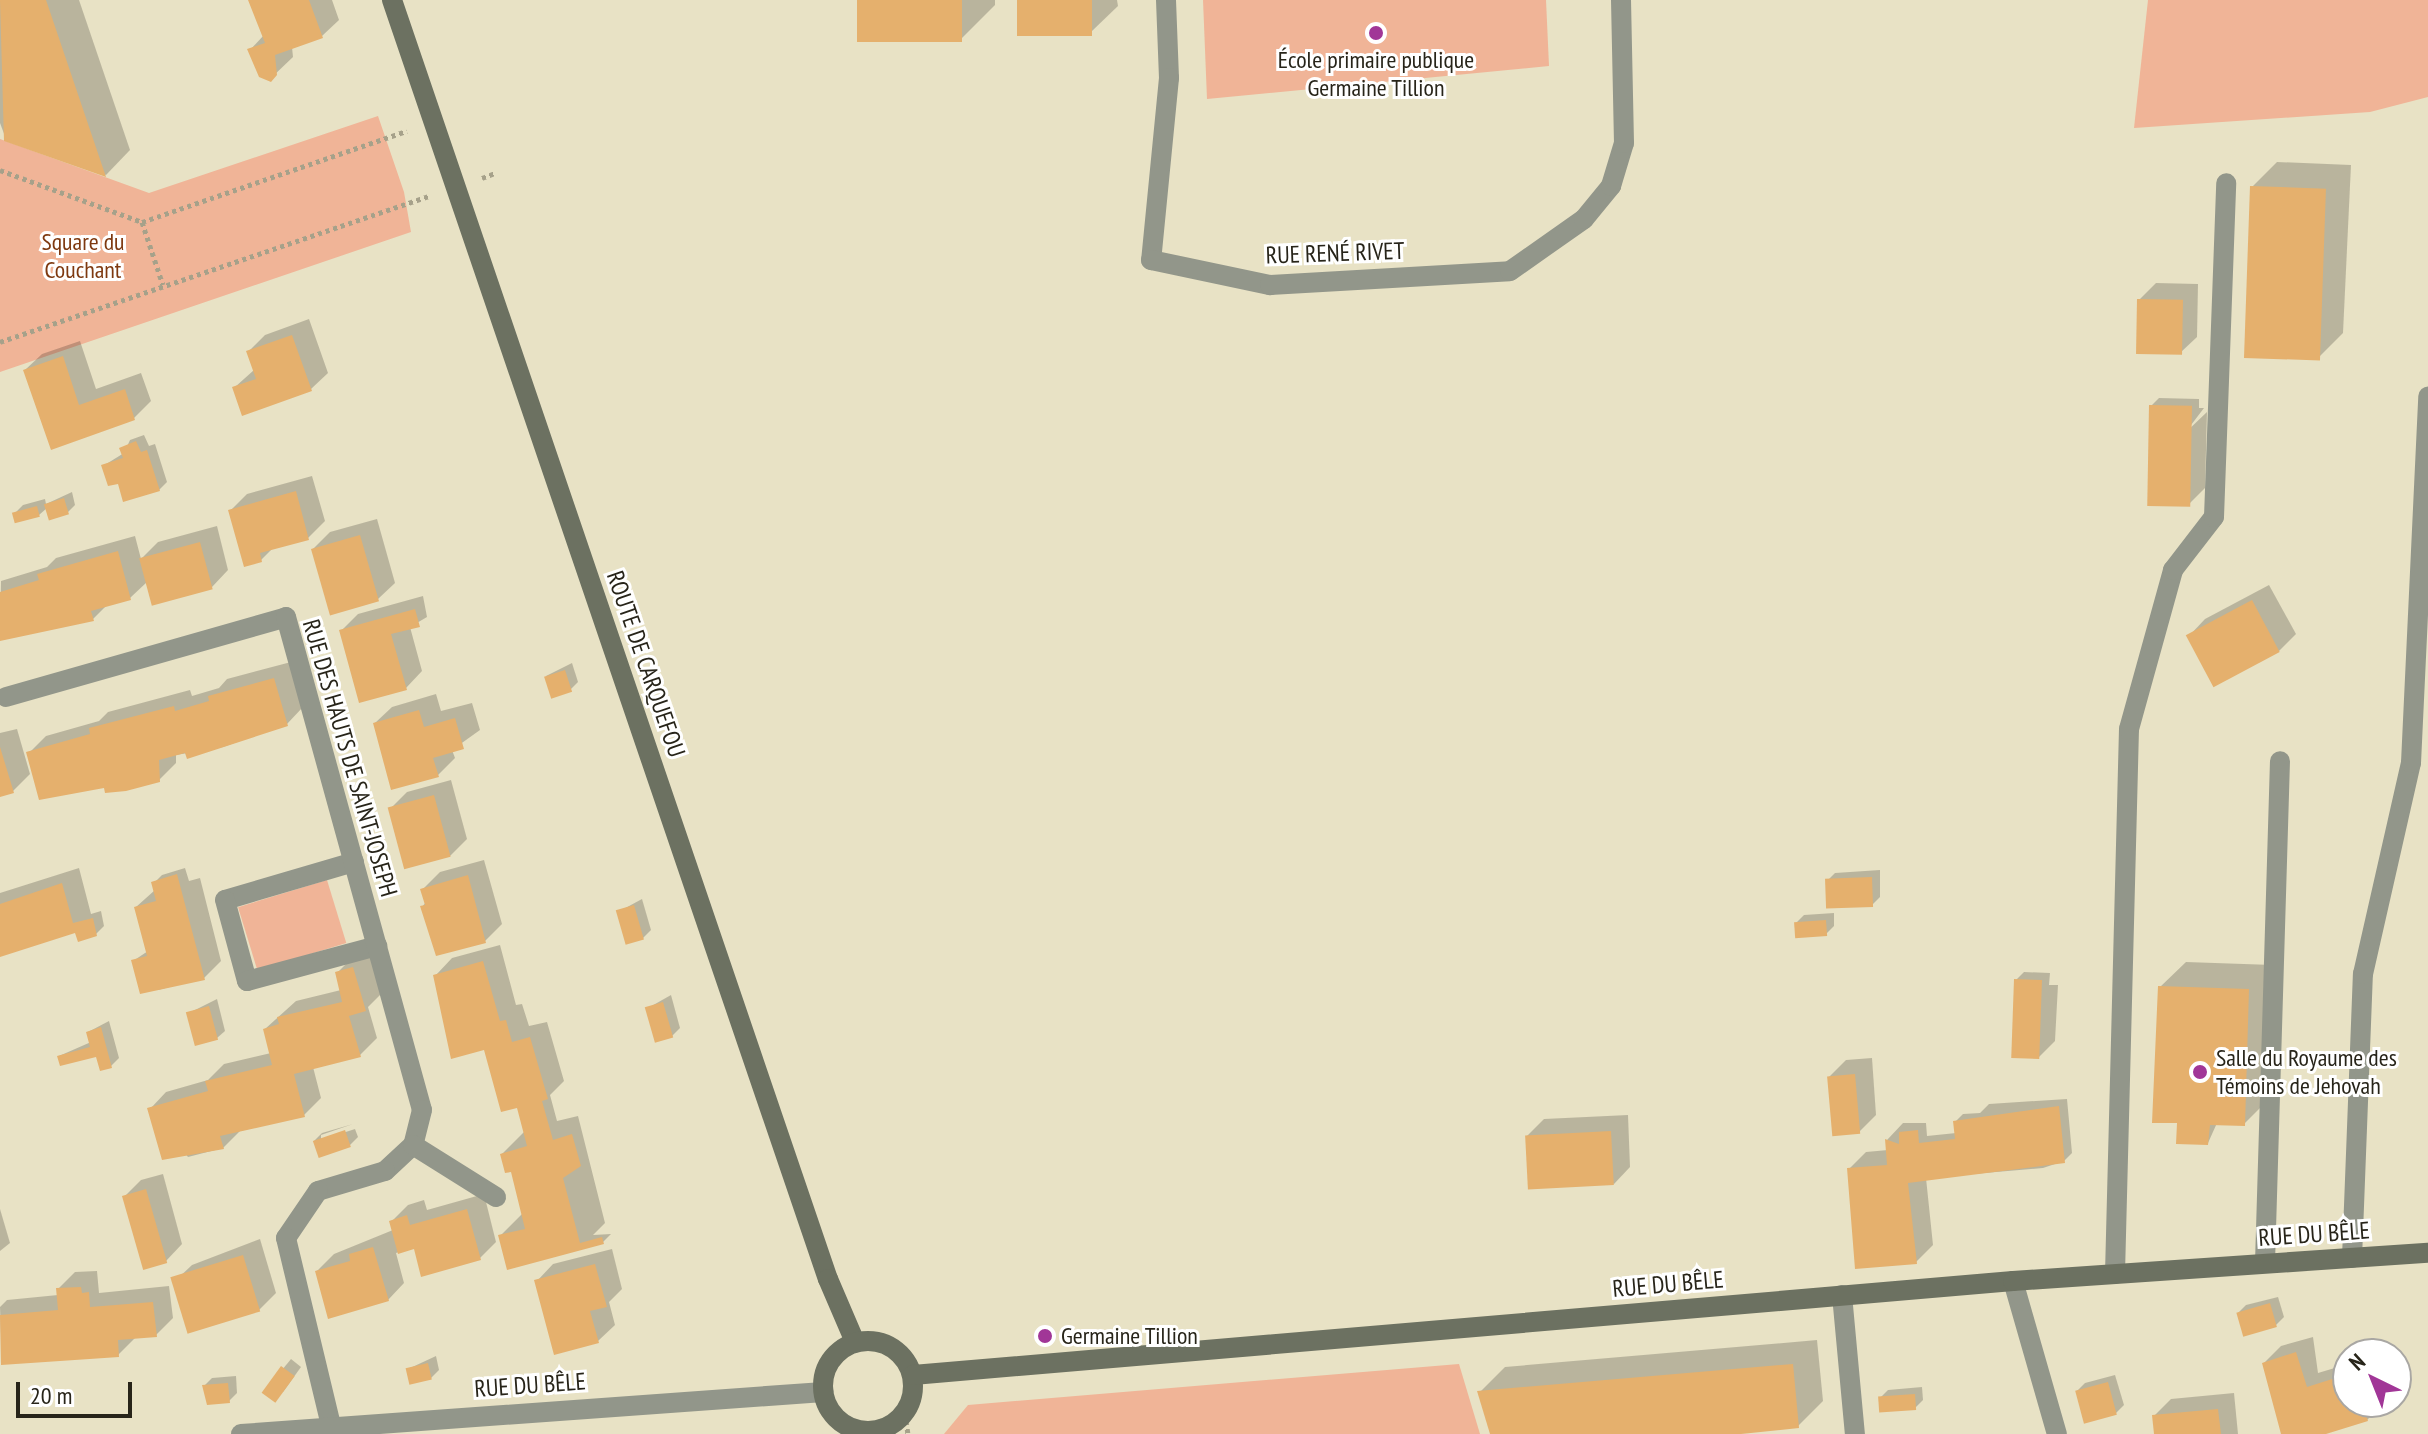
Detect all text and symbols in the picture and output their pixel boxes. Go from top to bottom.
marker: École primaire publique Germaine Tillion [1367,24,1385,42]
place label: École primaire publique Germaine Tillion [1278,46,1474,102]
park label: Square du Couchant [41,228,125,284]
street label: RUE RENÉ RIVET [1265,236,1405,270]
street label: ROUTE DE CARQUEFOU [601,567,691,761]
street label: RUE DES HAUTS DE SAINT-JOSEPH [297,616,403,900]
place label: Salle du Royaume des Témoins de Jehovah [2216,1044,2397,1100]
marker: Salle du Royaume des Témoins de Jehovah [2191,1063,2209,1081]
street label: RUE DU BÊLE [2257,1216,2371,1252]
street label: RUE DU BÊLE [1611,1265,1725,1303]
place label: Germaine Tillion [1061,1322,1198,1350]
marker: Germaine Tillion [1036,1327,1054,1345]
north arrow [2332,1338,2412,1418]
text: N [2343,1348,2371,1376]
scale bar [20,1366,136,1416]
street label: RUE DU BÊLE [473,1367,587,1403]
text: 20 m [30,1380,72,1411]

